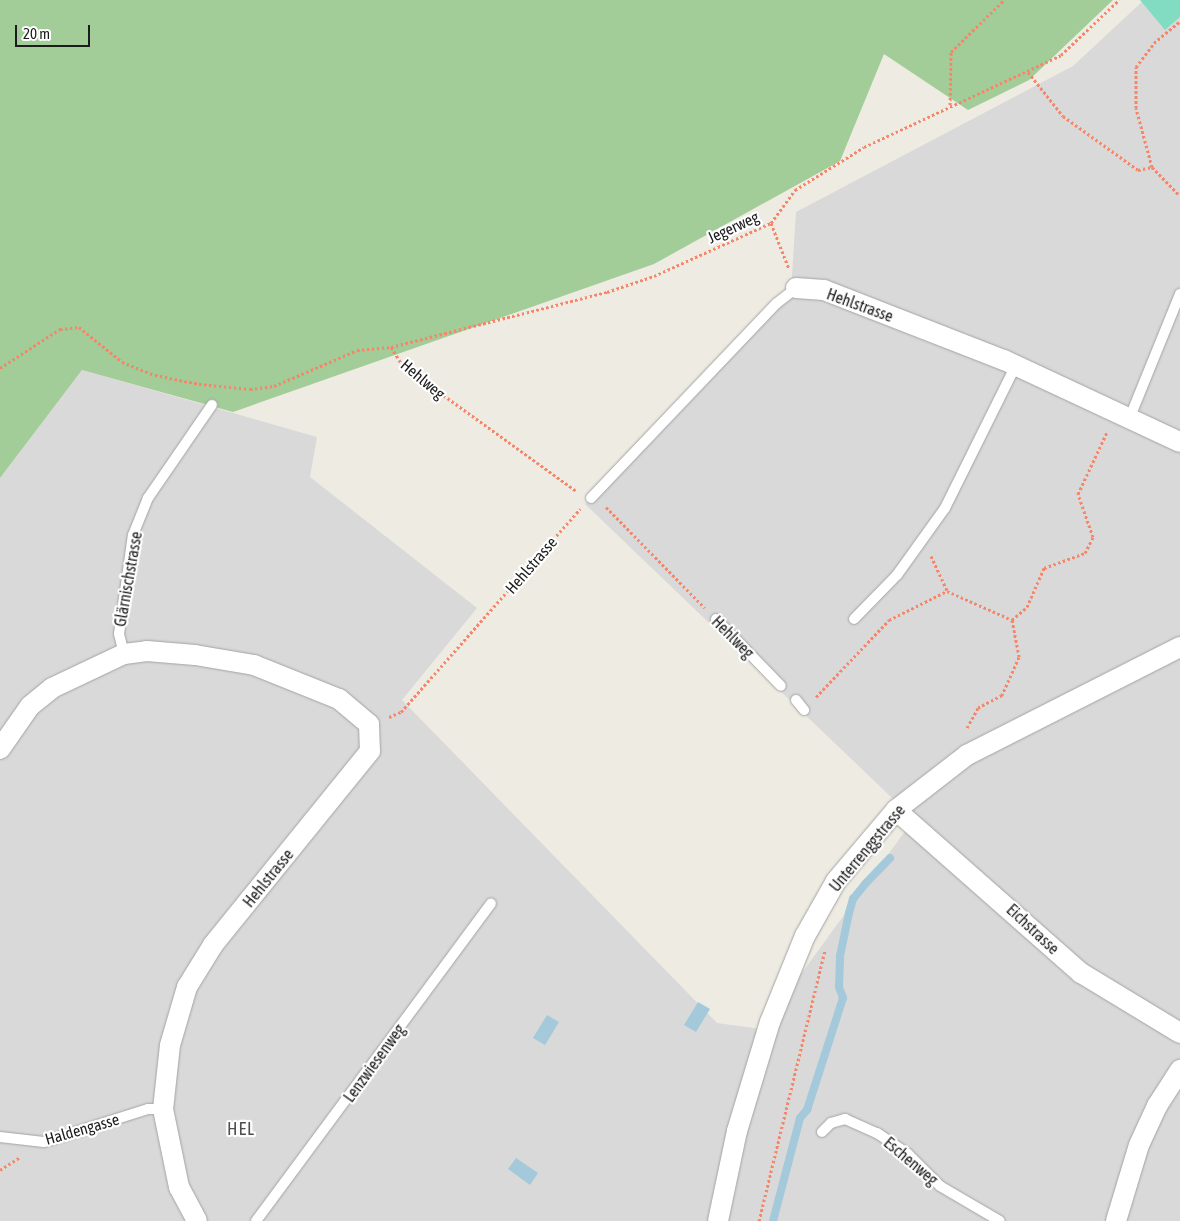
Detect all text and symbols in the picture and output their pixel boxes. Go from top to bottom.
scale bar [18,15,92,47]
text: 20 m [23,25,50,42]
street label: Jegerweg [704,207,762,247]
street label: Hehlstrasse [824,284,896,326]
street label: Hehlweg [397,355,449,403]
street label: Glärnischstrasse [110,530,146,628]
street label: Hehlstrasse [501,533,561,597]
street label: Hehlweg [708,612,758,662]
street label: Unterrenggstrasse [825,801,909,895]
street label: Hehlstrasse [239,845,297,911]
street label: Eichstrasse [1003,900,1063,958]
street label: Lenzwiesenweg [339,1020,409,1106]
street label: Haldengasse [43,1109,121,1149]
district label: HEL [227,1118,255,1140]
street label: Eschenweg [880,1133,942,1189]

